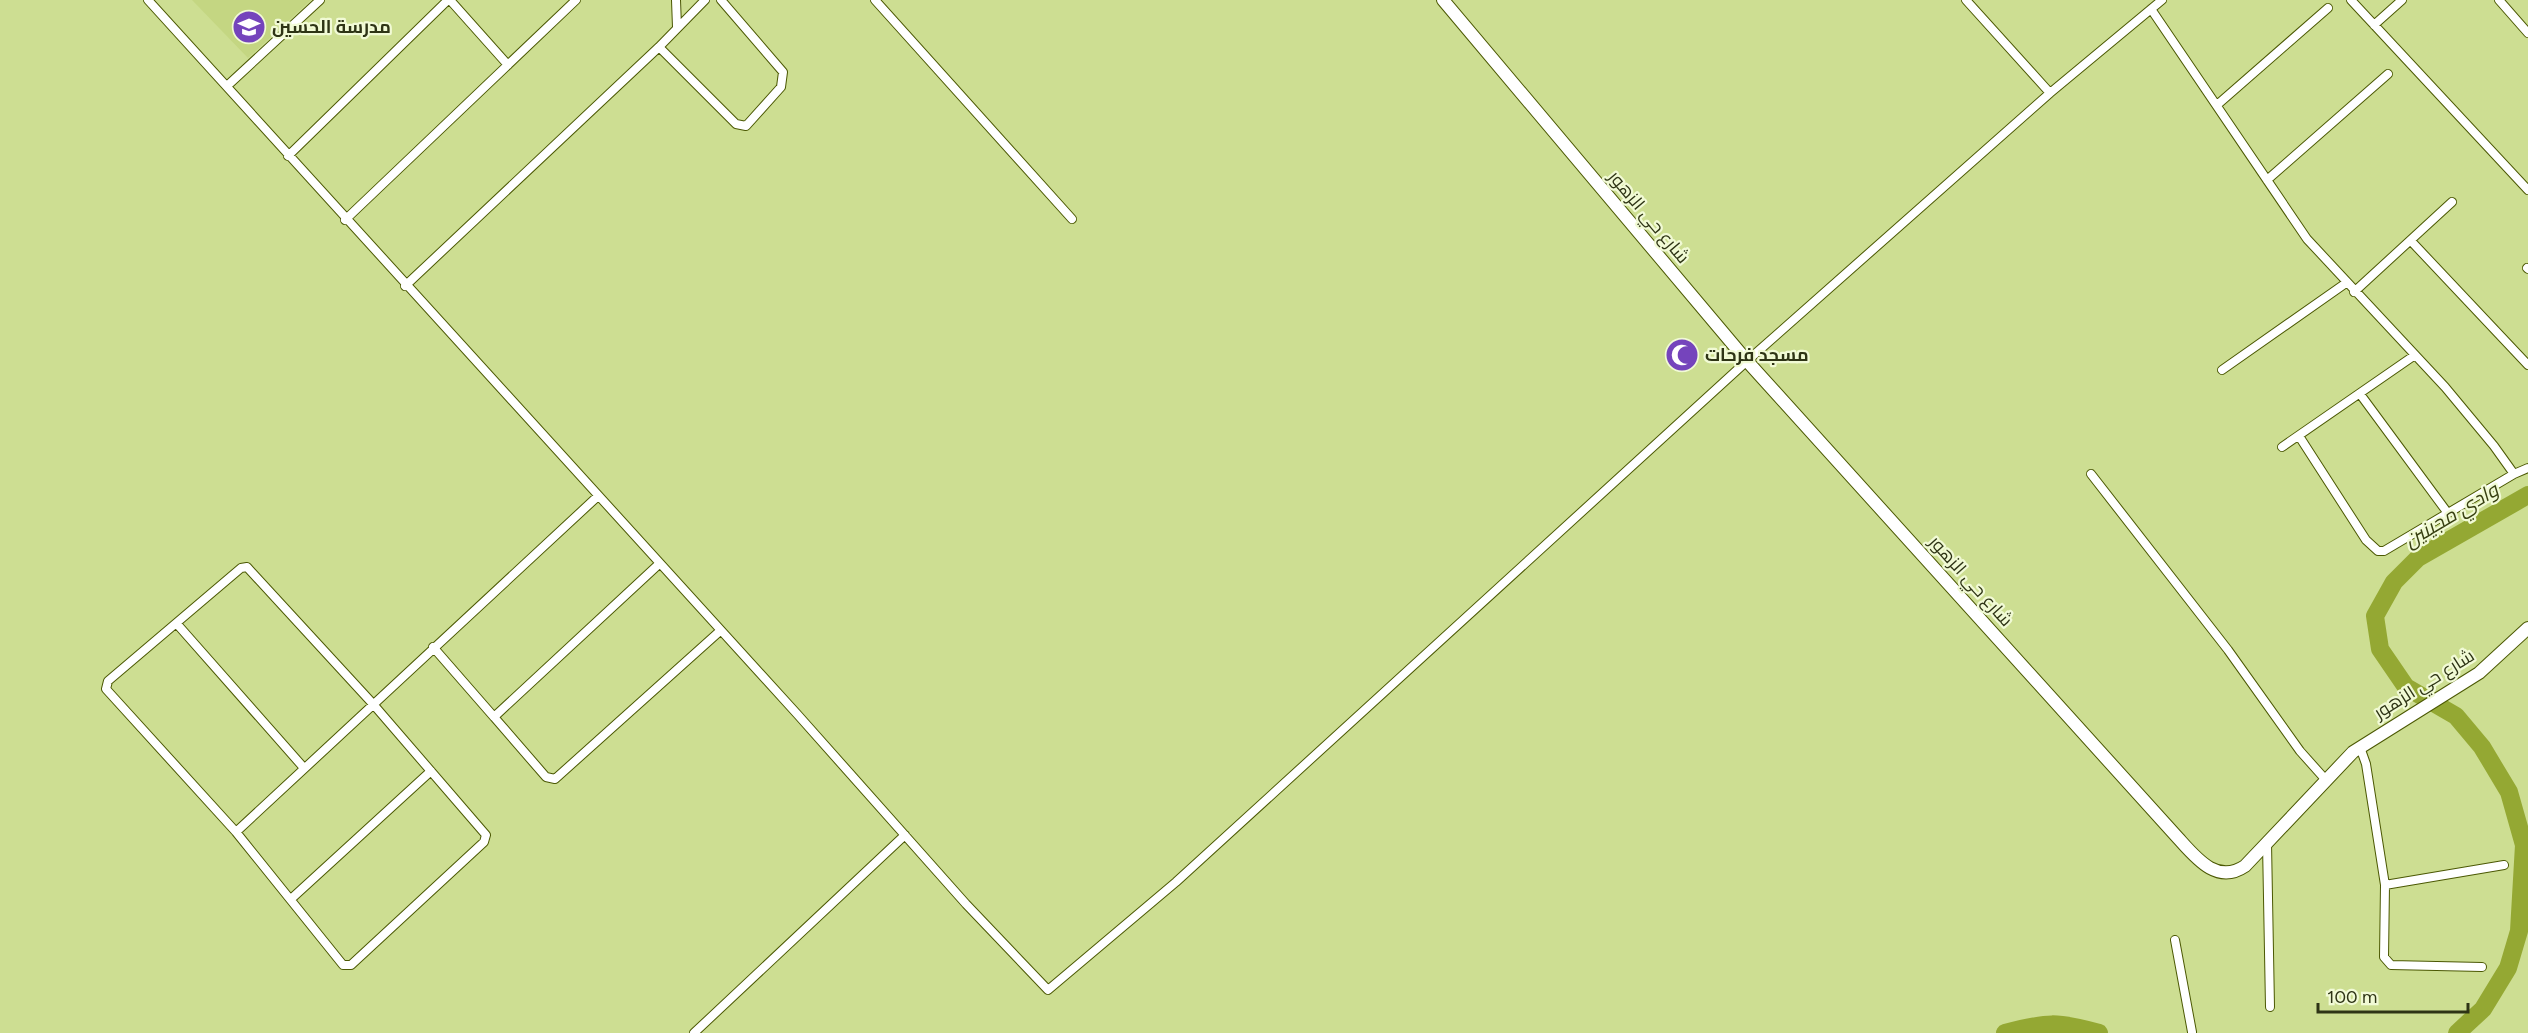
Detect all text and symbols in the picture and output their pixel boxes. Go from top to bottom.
school or university icon: مدرسة الحسين [231,9,267,45]
place label: مدرسة الحسين [272,16,391,38]
street label: شارع حي الزهور [1601,165,1694,270]
mosque icon: مسجد فرحات [1664,337,1700,373]
place label: مسجد فرحات [1705,344,1809,366]
water label: وادي مجينين [2400,477,2505,556]
street label: شارع حي الزهور [1922,530,2017,633]
street label: شارع حي الزهور [2369,644,2480,727]
scale bar [2318,976,2468,1014]
text: 100 m [2327,986,2377,1008]

